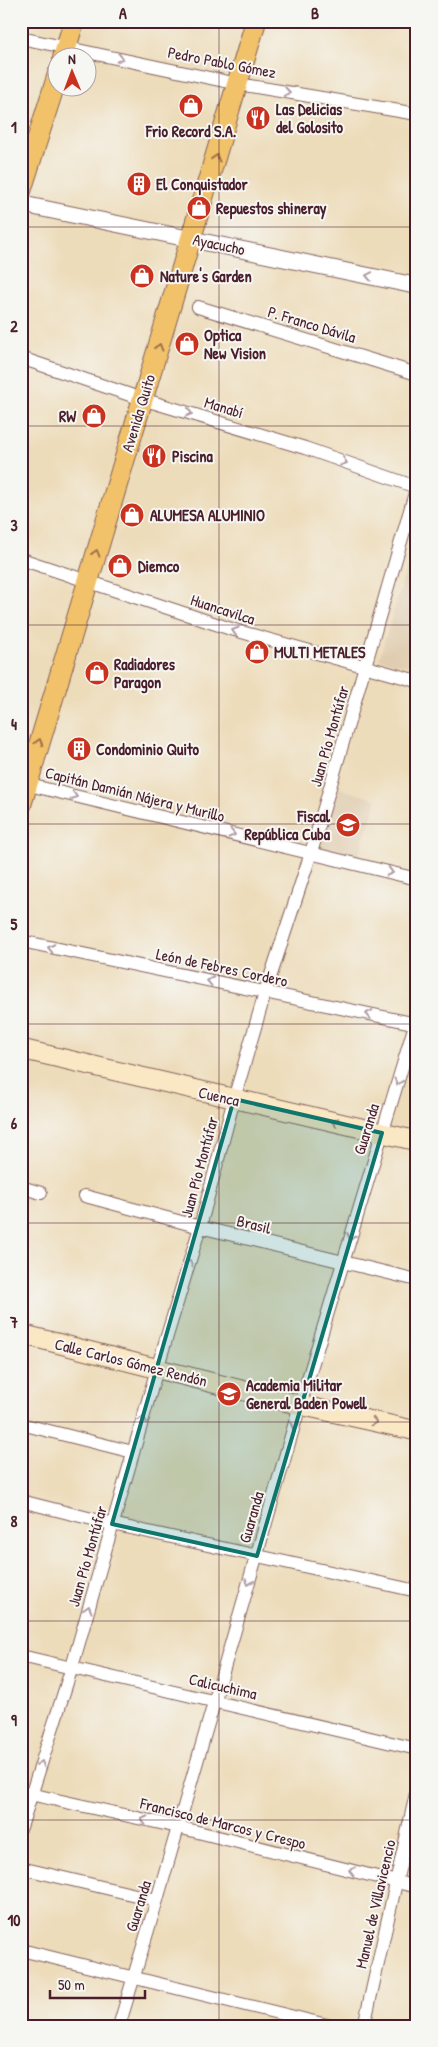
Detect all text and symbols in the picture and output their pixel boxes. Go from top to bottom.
text: A [119,2,127,24]
text: B [311,2,319,24]
street label: Pedro Pablo Gómez [166,41,278,83]
north arrow [48,48,98,98]
text: N [68,49,76,68]
one-way arrow [116,52,125,63]
one-way arrow [282,86,291,96]
shop icon: Frio Record S.A. [178,93,204,119]
place label: Las Delicias del Golosito [276,98,344,138]
restaurant icon: Las Delicias del Golosito [245,105,271,131]
text: 1 [11,116,17,138]
place label: Frio Record S.A. [145,120,236,142]
one-way arrow [211,154,221,162]
building icon: El Conquistador [126,171,152,197]
place label: El Conquistador [156,173,248,196]
shop icon: Repuestos shineray [186,195,212,221]
place label: Repuestos shineray [216,197,327,220]
street label: Ayacucho [191,228,248,260]
shop icon: Nature's Garden [129,263,155,289]
place label: Nature's Garden [160,265,252,287]
one-way arrow [365,272,373,282]
street label: P. Franco Dávila [265,300,359,348]
text: 2 [10,315,18,337]
place label: Optica New Vision [204,324,266,364]
shop icon: Optica New Vision [174,331,200,357]
one-way arrow [153,343,163,351]
street label: Avenida Quito [116,371,160,454]
street label: Manabí [202,391,246,423]
shop icon: RW [81,403,107,429]
place label: RW [59,405,76,427]
one-way arrow [184,408,193,418]
restaurant icon: Piscina [141,443,167,469]
place label: Piscina [172,445,213,467]
one-way arrow [339,456,348,466]
shop icon: ALUMESA ALUMINIO [119,502,145,528]
place label: ALUMESA ALUMINIO [150,504,265,526]
text: 3 [10,514,18,536]
one-way arrow [91,549,101,557]
shop icon: Diemco [107,553,133,579]
place label: Diemco [138,555,180,577]
street label: Huancavilca [188,588,258,630]
one-way arrow [231,626,240,636]
shop icon: MULTI METALES [244,639,270,665]
place label: MULTI METALES [274,641,366,663]
place label: Radiadores Paragon [114,653,176,694]
shop icon: Radiadores Paragon [84,660,110,686]
street label: Juan Pío Montúfar [304,683,354,789]
text: 4 [11,713,17,735]
building icon: Condominio Quito [66,736,92,762]
one-way arrow [34,738,44,746]
place label: Condominio Quito [96,738,200,760]
street label: Capitán Damián Nájera y Murillo [43,761,228,827]
one-way arrow [70,790,79,801]
place label: Fiscal República Cuba [244,805,331,846]
school or university icon: Fiscal República Cuba [335,812,361,838]
one-way arrow [227,828,236,839]
one-way arrow [385,866,394,877]
text: 5 [11,913,18,935]
street label: León de Febres Cordero [154,942,290,992]
one-way arrow [47,943,55,953]
one-way arrow [206,976,214,987]
one-way arrow [365,1010,373,1020]
one-way arrow [393,1077,403,1085]
street label: Cuenca [196,1081,242,1111]
street label: Guaranda [348,1101,384,1157]
text: 6 [11,1112,18,1134]
street label: Juan Pío Montúfar [175,1114,223,1220]
one-way arrow [331,1118,339,1128]
street label: Brasil [235,1209,274,1239]
one-way arrow [347,1233,357,1241]
one-way arrow [184,1260,194,1268]
text: 7 [9,1311,18,1333]
street label: Calle Carlos Gómez Rendón [52,1332,210,1392]
place label: Academia Militar General Baden Powell [246,1374,368,1414]
school or university icon: Academia Militar General Baden Powell [216,1381,242,1407]
one-way arrow [137,1415,147,1424]
one-way arrow [370,1416,379,1427]
one-way arrow [289,1422,299,1430]
street label: Guaranda [233,1489,269,1545]
street label: Juan Pío Montúfar [62,1503,112,1609]
text: 8 [11,1510,18,1532]
one-way arrow [244,1578,254,1586]
one-way arrow [83,1605,93,1613]
street label: Calicuchima [187,1668,259,1704]
text: 9 [11,1709,17,1731]
one-way arrow [35,1761,45,1769]
street label: Francisco de Marcos y Crespo [137,1792,309,1854]
one-way arrow [139,1815,148,1826]
street label: Manuel de Villavicencio [349,1837,401,1971]
one-way arrow [348,1866,357,1877]
street label: Guaranda [120,1878,156,1934]
text: 10 [8,1909,20,1931]
scale bar [50,1967,145,1999]
text: 50 m [58,1974,85,1995]

